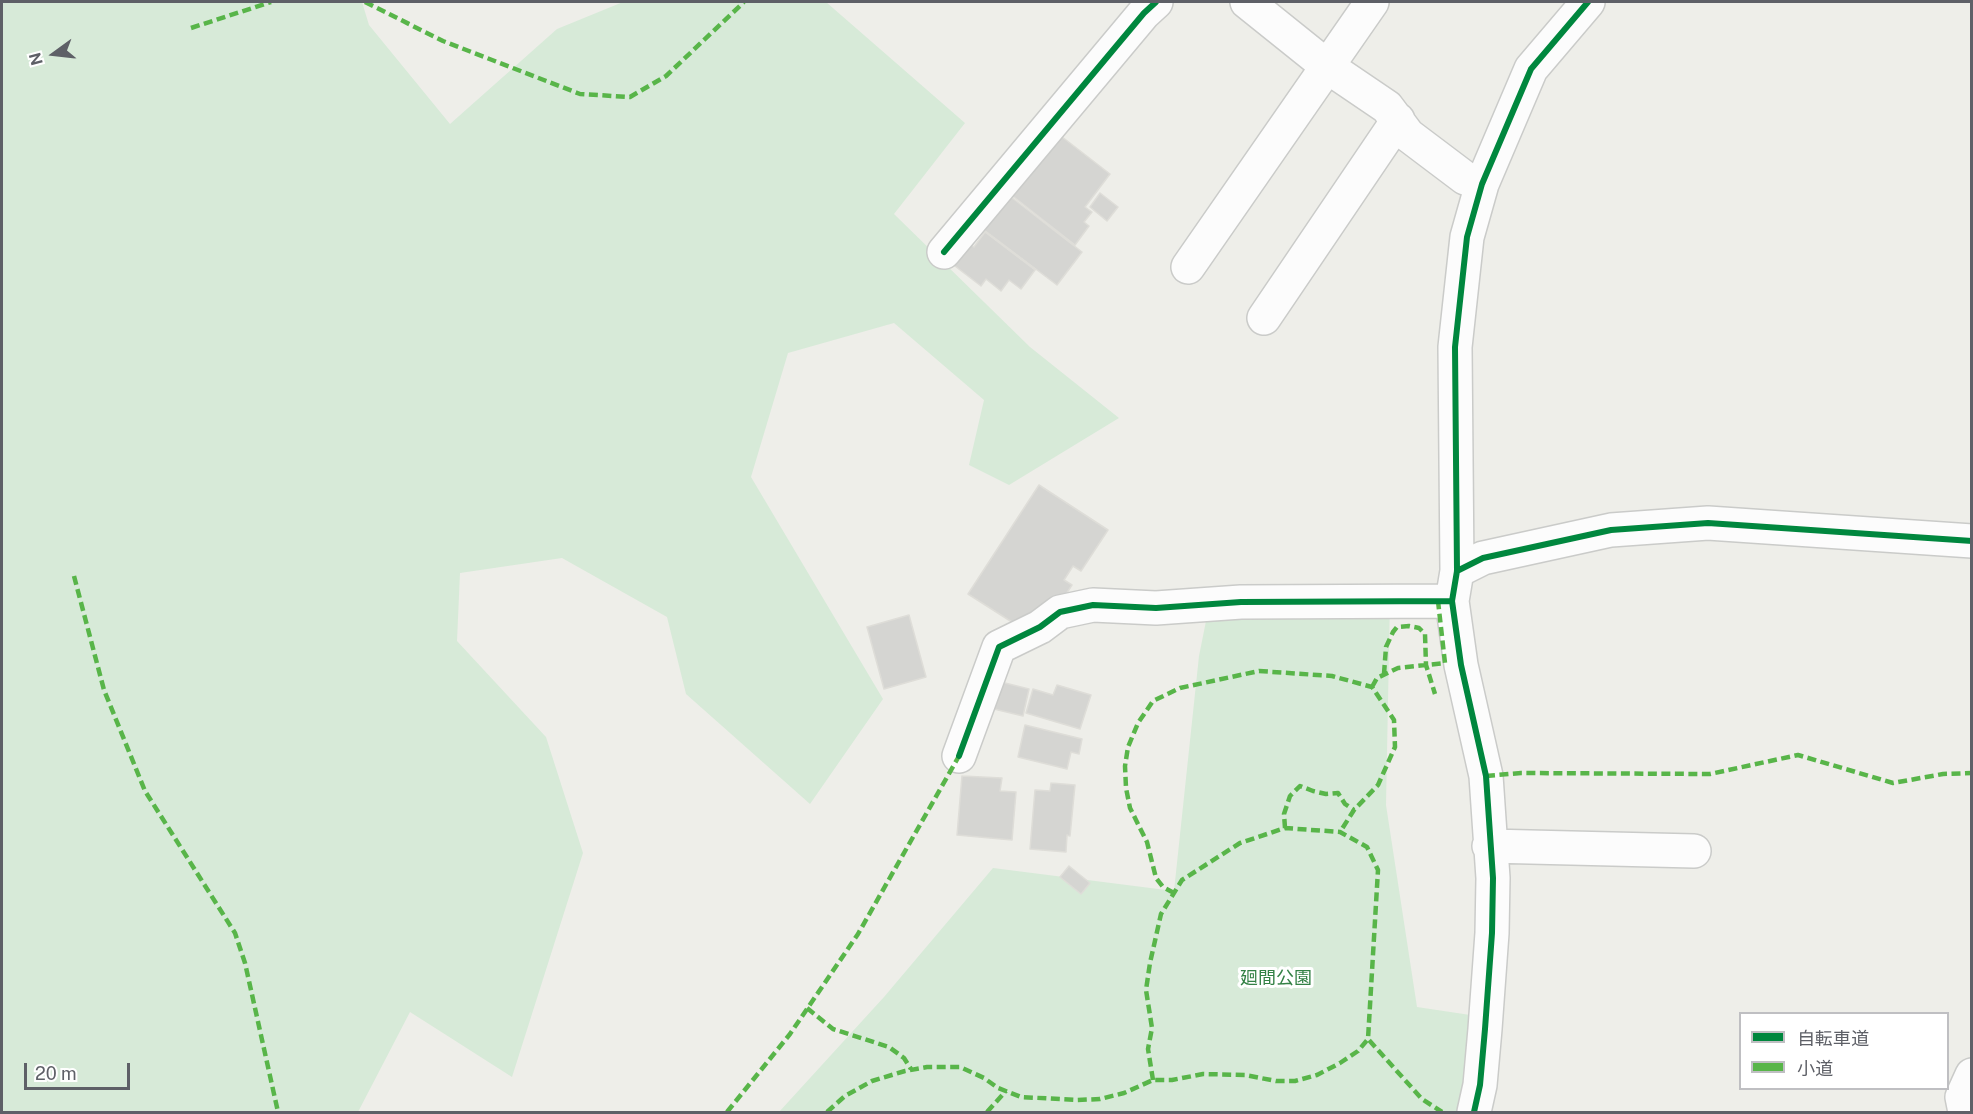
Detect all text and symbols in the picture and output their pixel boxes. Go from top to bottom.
north arrow [24,24,84,84]
text: N [25,50,47,67]
park label: 廻間公園 [1240,967,1312,989]
legend [1739,1012,1949,1090]
text: 自転車道 [1797,1028,1869,1049]
scale bar [27,1051,134,1089]
text: 小道 [1797,1058,1833,1079]
text: 20 m [35,1063,77,1084]

